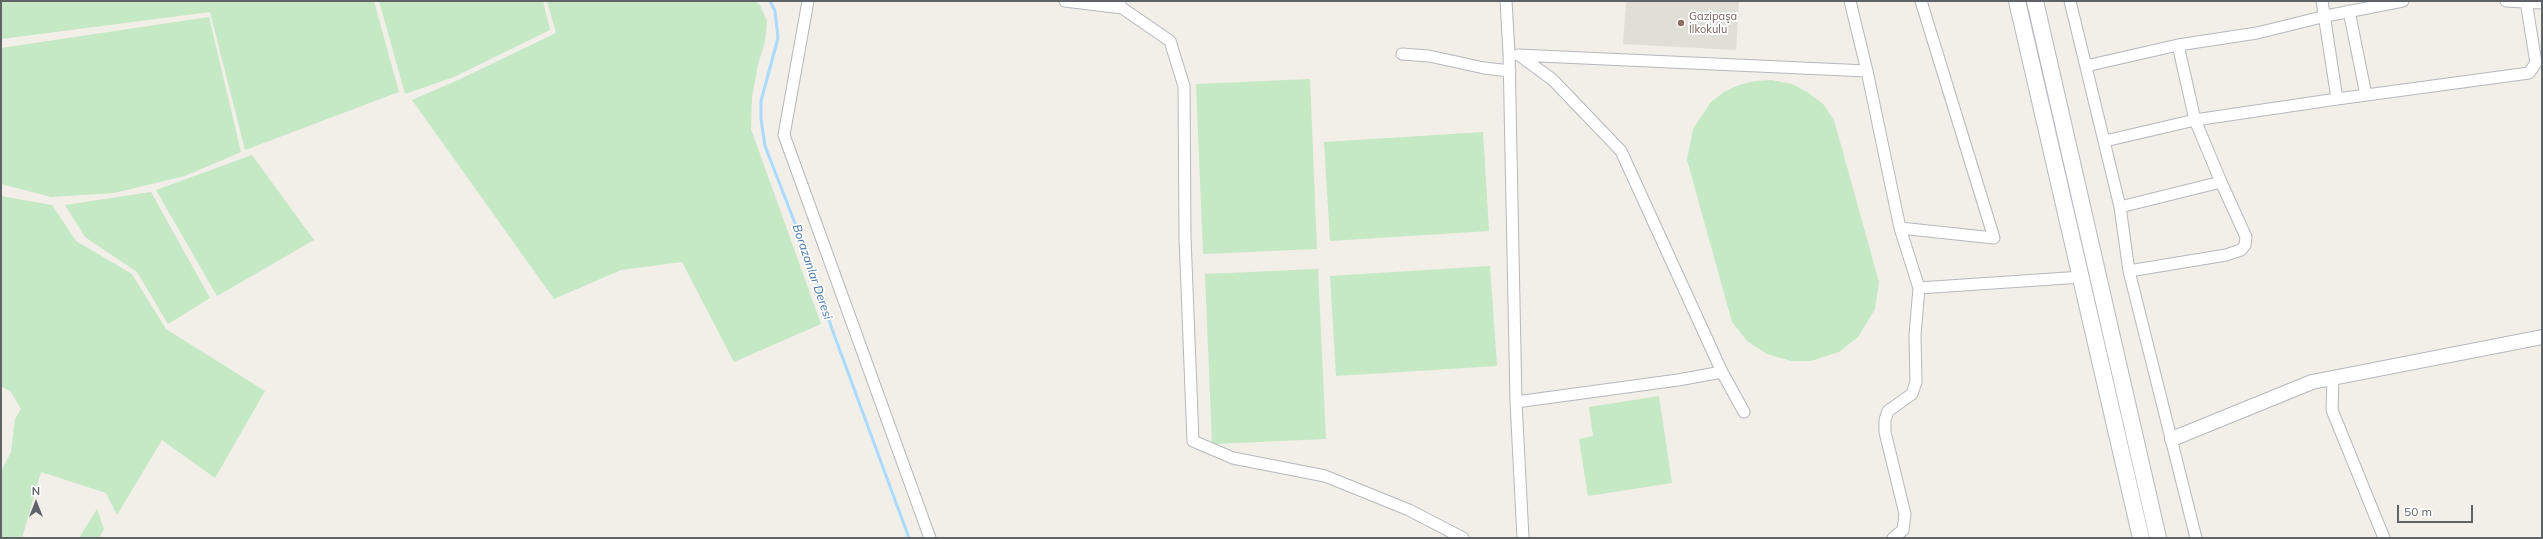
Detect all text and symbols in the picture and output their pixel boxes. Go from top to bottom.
place label: Gazipaşa İlkokulu [1689,10,1737,36]
marker: Gazipaşa İlkokulu [1676,18,1686,28]
water label: Borazanlar Deresi [789,223,835,321]
north arrow [16,483,56,523]
text: N [32,484,40,498]
scale bar [2399,497,2475,523]
text: 50 m [2404,504,2432,519]

